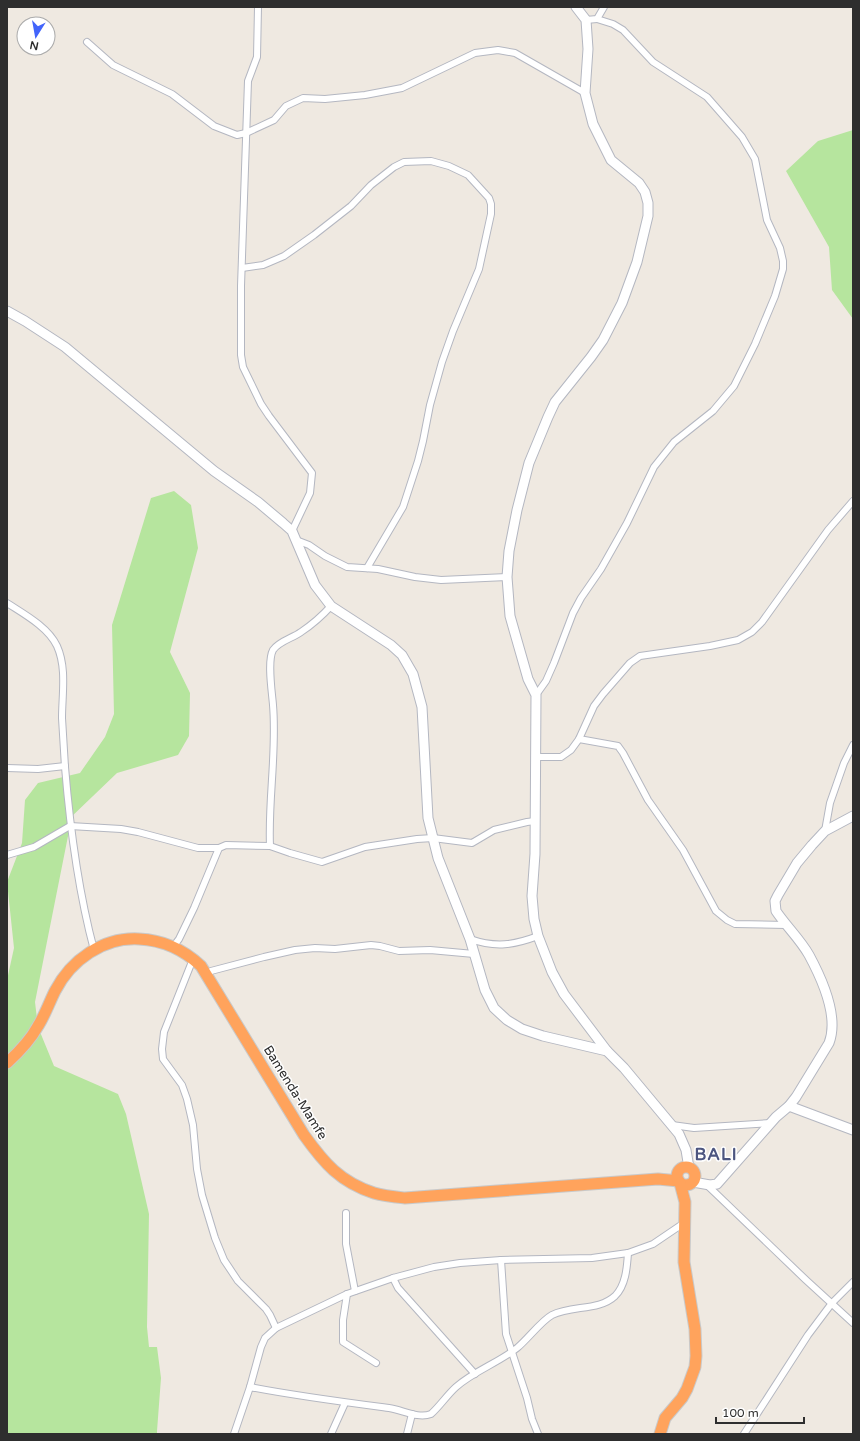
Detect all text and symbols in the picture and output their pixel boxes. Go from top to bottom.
north arrow [16,16,56,56]
text: N [29,38,40,53]
street label: Bamenda-Mamfe [260,1043,331,1143]
district label: BALI [694,1144,738,1165]
scale bar [716,1399,804,1425]
text: 100 m [722,1406,759,1420]

